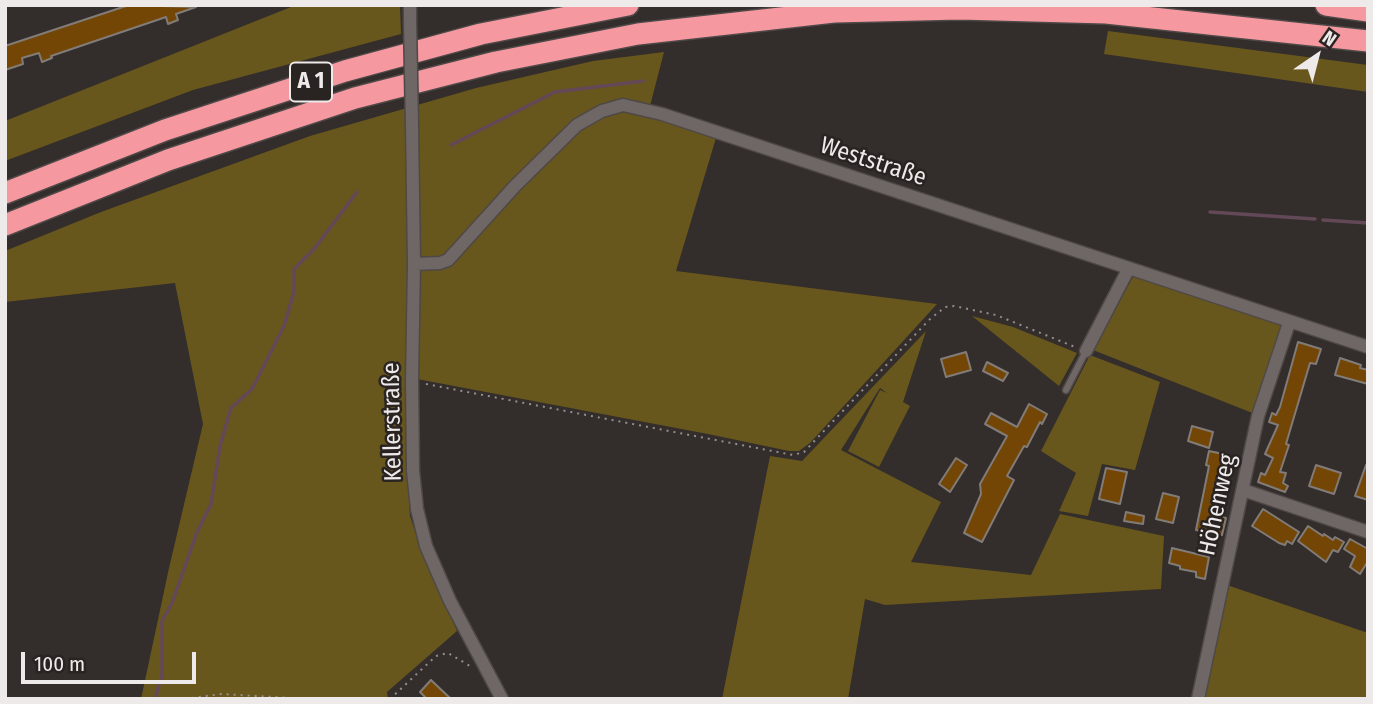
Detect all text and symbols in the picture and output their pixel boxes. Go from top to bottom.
north arrow [1282,21,1352,91]
text: N [1318,26,1341,51]
road number: A 1 [290,62,332,102]
street label: Weststraße [816,131,930,193]
street label: Kellerstraße [378,362,408,482]
street label: Höhenweg [1193,452,1243,558]
scale bar [24,638,200,682]
text: 100 m [34,651,85,677]

